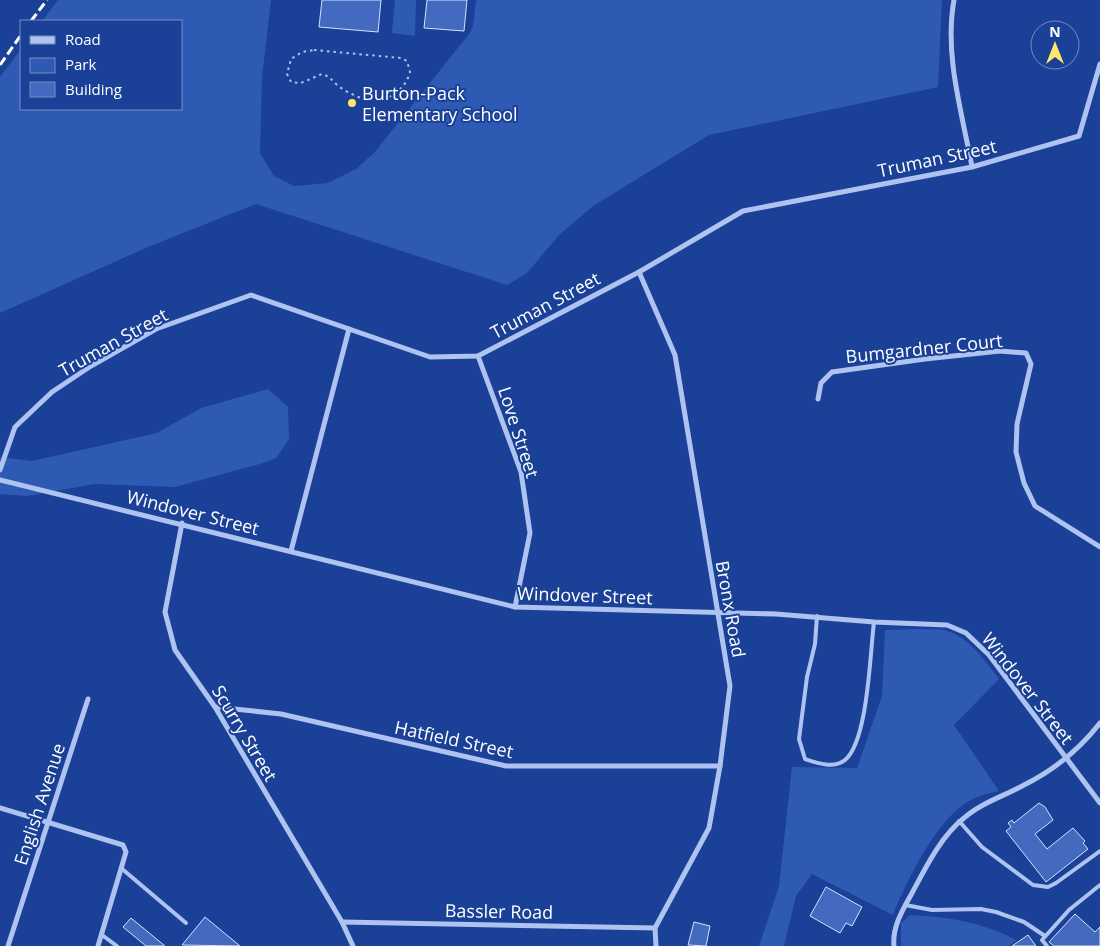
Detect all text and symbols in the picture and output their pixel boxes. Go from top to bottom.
legend [20,20,182,110]
north arrow [1030,20,1080,70]
text: N [1049,22,1061,41]
text: Road [65,29,101,49]
text: Park [65,54,96,74]
text: Building [65,79,122,99]
place label: Burton-Pack Elementary School [362,81,518,126]
marker: Burton-Pack Elementary School [346,97,358,109]
street label: Truman Street [875,134,999,182]
street label: Truman Street [486,266,604,344]
street label: Truman Street [54,302,172,382]
street label: Bumgardner Court [844,328,1004,368]
street label: Love Street [493,383,545,481]
street label: Windover Street [124,484,262,540]
street label: Bronx Road [711,559,751,659]
street label: Windover Street [517,581,653,609]
street label: Windover Street [977,627,1079,749]
street label: Scurry Street [207,680,283,786]
street label: Hatfield Street [392,715,516,763]
street label: English Avenue [8,740,70,868]
street label: Bassler Road [445,898,553,924]

